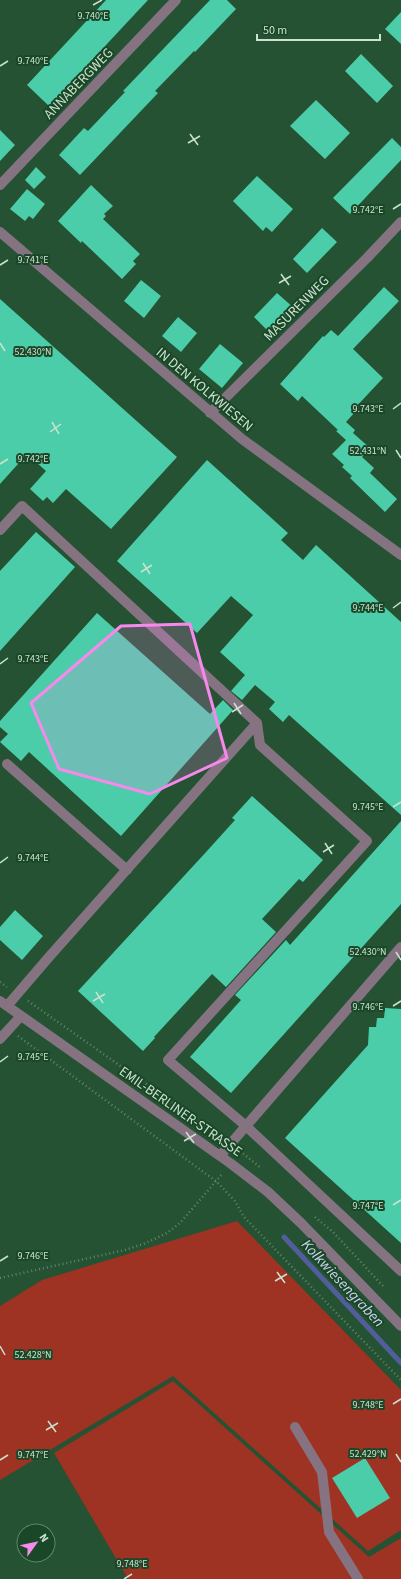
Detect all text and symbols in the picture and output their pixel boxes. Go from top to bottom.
text: 9.740°E [78,9,108,23]
scale bar [257,16,380,42]
text: 50 m [263,22,287,39]
street label: ANNABERGWEG [39,43,118,124]
text: 9.740°E [18,54,48,68]
text: 9.742°E [353,203,383,217]
text: 9.741°E [18,253,48,267]
street label: MASURENWEG [259,271,334,346]
street label: IN DEN KOLKWIESEN [151,343,257,436]
text: 52.430°N [14,345,52,359]
text: 9.743°E [353,402,383,416]
text: 52.431°N [349,444,387,458]
text: 9.742°E [18,452,48,466]
text: 9.744°E [353,601,383,615]
text: 9.743°E [18,652,48,666]
text: 9.745°E [353,800,383,814]
text: 9.744°E [18,851,48,865]
text: 52.430°N [349,945,387,959]
text: 9.746°E [353,1000,383,1014]
text: 9.745°E [18,1050,48,1064]
street label: EMIL-BERLINER-STRASSE [115,1062,246,1162]
text: 9.747°E [353,1199,383,1213]
water label: Kolkwiesengraben [296,1235,389,1332]
text: 9.746°E [18,1249,48,1263]
text: 52.428°N [14,1348,52,1362]
text: 9.748°E [353,1398,383,1412]
text: 52.429°N [349,1447,387,1461]
text: 9.747°E [18,1448,48,1462]
north arrow [16,1523,56,1563]
text: N [36,1531,52,1545]
text: 9.748°E [117,1557,147,1571]

